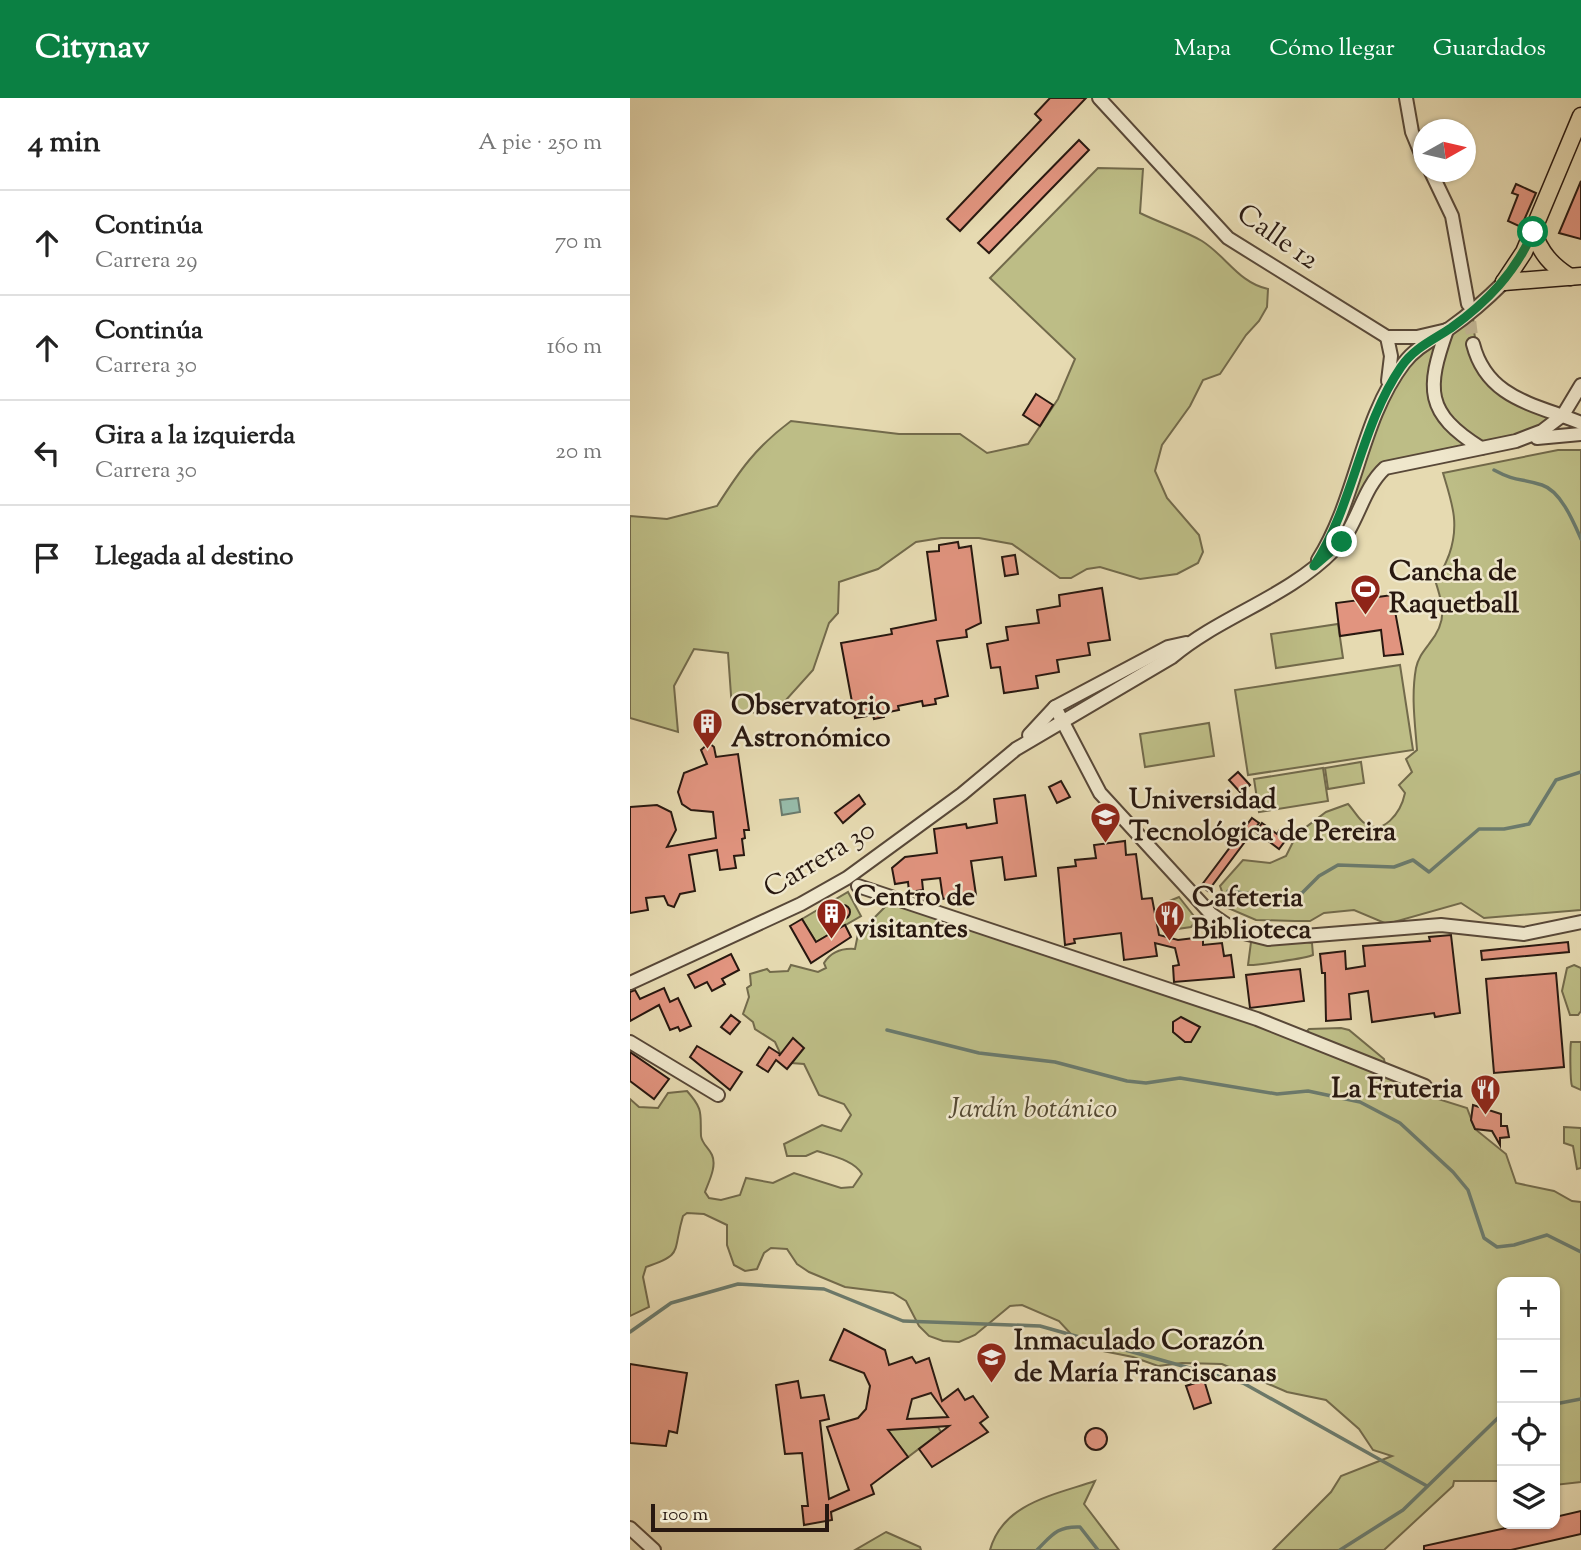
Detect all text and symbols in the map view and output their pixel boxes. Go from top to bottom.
text: Citynav [35,25,150,73]
text: Mapa [1174,32,1231,66]
text: Cómo llegar [1269,32,1395,66]
text: Guardados [1433,32,1546,66]
north arrow [1413,119,1476,182]
text: 4 min [28,122,101,165]
text: A pie · 250 m [478,127,602,160]
street label: Calle 12 [1228,195,1326,281]
text: Continúa [95,208,203,245]
route start [1517,216,1548,247]
icon: ahead [28,224,66,262]
text: 70 m [555,226,602,259]
text: Carrera 29 [95,245,198,278]
text: Continúa [95,313,203,350]
icon: ahead [28,329,66,367]
text: 160 m [547,331,602,364]
text: Carrera 30 [95,350,197,383]
text: Gira a la izquierda [95,418,295,455]
icon: left [28,434,66,472]
text: 20 m [555,436,602,469]
text: Carrera 30 [95,455,197,488]
route end [1326,526,1357,557]
icon: arrive [28,539,66,577]
text: Llegada al destino [95,539,293,576]
place label: Cancha de Raquetball [1389,553,1519,625]
sports icon: Cancha de Raquetball [1349,572,1383,616]
place label: Observatorio Astronómico [731,687,891,759]
building icon: Observatorio Astronómico [691,706,725,750]
place label: Universidad Tecnológica de Pereira [1129,781,1396,853]
school or university icon: Universidad Tecnológica de Pereira [1089,800,1123,844]
street label: Carrera 30 [757,811,883,909]
place label: Centro de visitantes [854,878,975,950]
place label: Cafeteria Biblioteca [1192,879,1312,951]
building icon: Centro de visitantes [814,897,848,941]
restaurant icon: Cafeteria Biblioteca [1152,898,1186,942]
place label: La Fruteria [1332,1070,1463,1110]
restaurant icon: La Fruteria [1469,1073,1503,1117]
park label: Jardín botánico [948,1090,1117,1130]
map controls [1497,1277,1560,1529]
button: + [1497,1277,1560,1340]
place label: Inmaculado Corazón de María Franciscanas [1014,1322,1277,1394]
button: − [1497,1340,1560,1403]
school or university icon: Inmaculado Corazón de María Franciscanas [974,1341,1008,1385]
button: locate [1497,1403,1560,1466]
button: layers [1497,1466,1560,1529]
scale bar [651,1501,830,1533]
text: 100 m [662,1502,708,1529]

